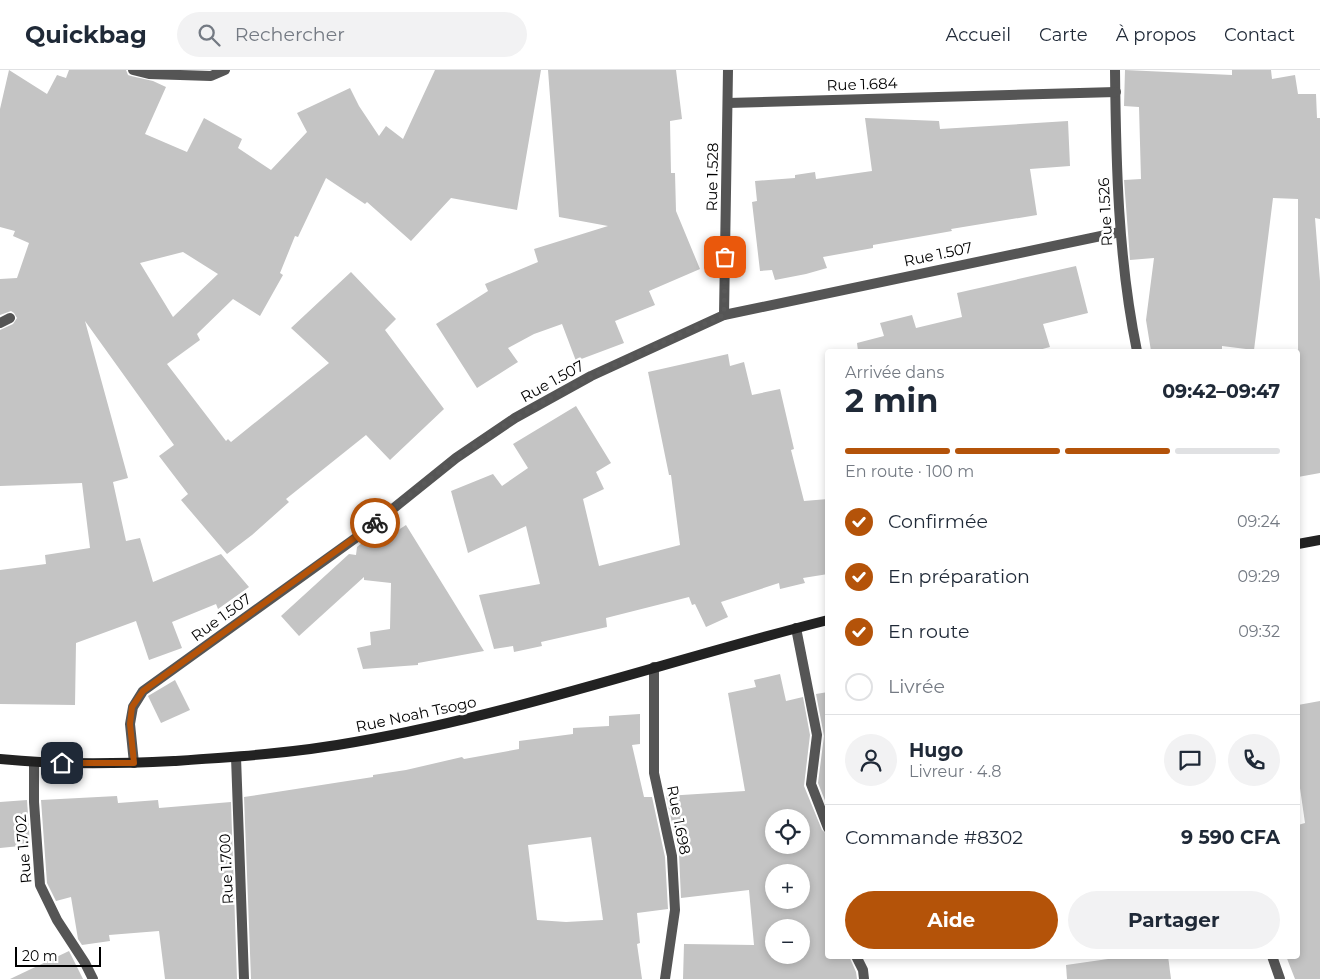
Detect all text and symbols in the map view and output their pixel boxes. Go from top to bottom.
search box [177,12,527,57]
text: Quickbag [25,20,147,49]
icon: search [195,21,223,49]
text: Rechercher [235,23,345,46]
text: Accueil [946,24,1011,46]
text: Carte [1039,24,1088,46]
text: À propos [1116,24,1196,46]
text: Contact [1224,24,1295,46]
street label: Rue 1.684 [826,73,898,95]
street label: Rue 1.528 [702,142,722,212]
street label: Rue 1.526 [1094,177,1116,247]
pin [704,236,746,278]
street label: Rue 1.507 [902,237,974,271]
icon: bag [711,243,739,271]
street label: Rue 1.507 [517,356,587,406]
text: Arrivée dans [845,363,944,382]
text: 09:42–09:47 [1162,380,1280,403]
text: 2 min [845,381,938,420]
text: En route · 100 m [845,462,974,481]
courier [350,498,400,548]
icon: check [845,508,873,536]
icon: bike [361,509,389,537]
text: Confirmée [888,510,988,533]
text: 09:24 [1237,512,1280,531]
icon: check [845,563,873,591]
text: En préparation [888,565,1030,588]
text: 09:29 [1237,567,1280,586]
street label: Rue 1.507 [187,589,255,645]
icon: check [845,618,873,646]
text: En route [888,620,969,643]
text: 09:32 [1238,622,1280,641]
text: Livrée [888,675,945,698]
street label: Rue Noah Tsogo [354,692,478,736]
button: person [845,734,897,786]
button: chat [1164,734,1216,786]
button: phone [1228,734,1280,786]
text: Hugo [909,739,963,762]
pin [41,742,83,784]
icon: home [48,749,76,777]
text: Livreur · 4.8 [909,762,1002,781]
street label: Rue 1.698 [663,784,695,856]
map controls [765,809,810,964]
button: locate [765,809,810,854]
street label: Rue 1.702 [11,814,35,884]
text: Commande #8302 [845,826,1023,849]
text: 9 590 CFA [1181,826,1280,849]
street label: Rue 1.700 [215,833,237,905]
button: + [765,864,810,909]
button: Aide [845,891,1058,949]
button: Partager [1068,891,1280,949]
button: − [765,919,810,964]
scale bar [15,944,101,967]
text: 20 m [22,947,58,965]

